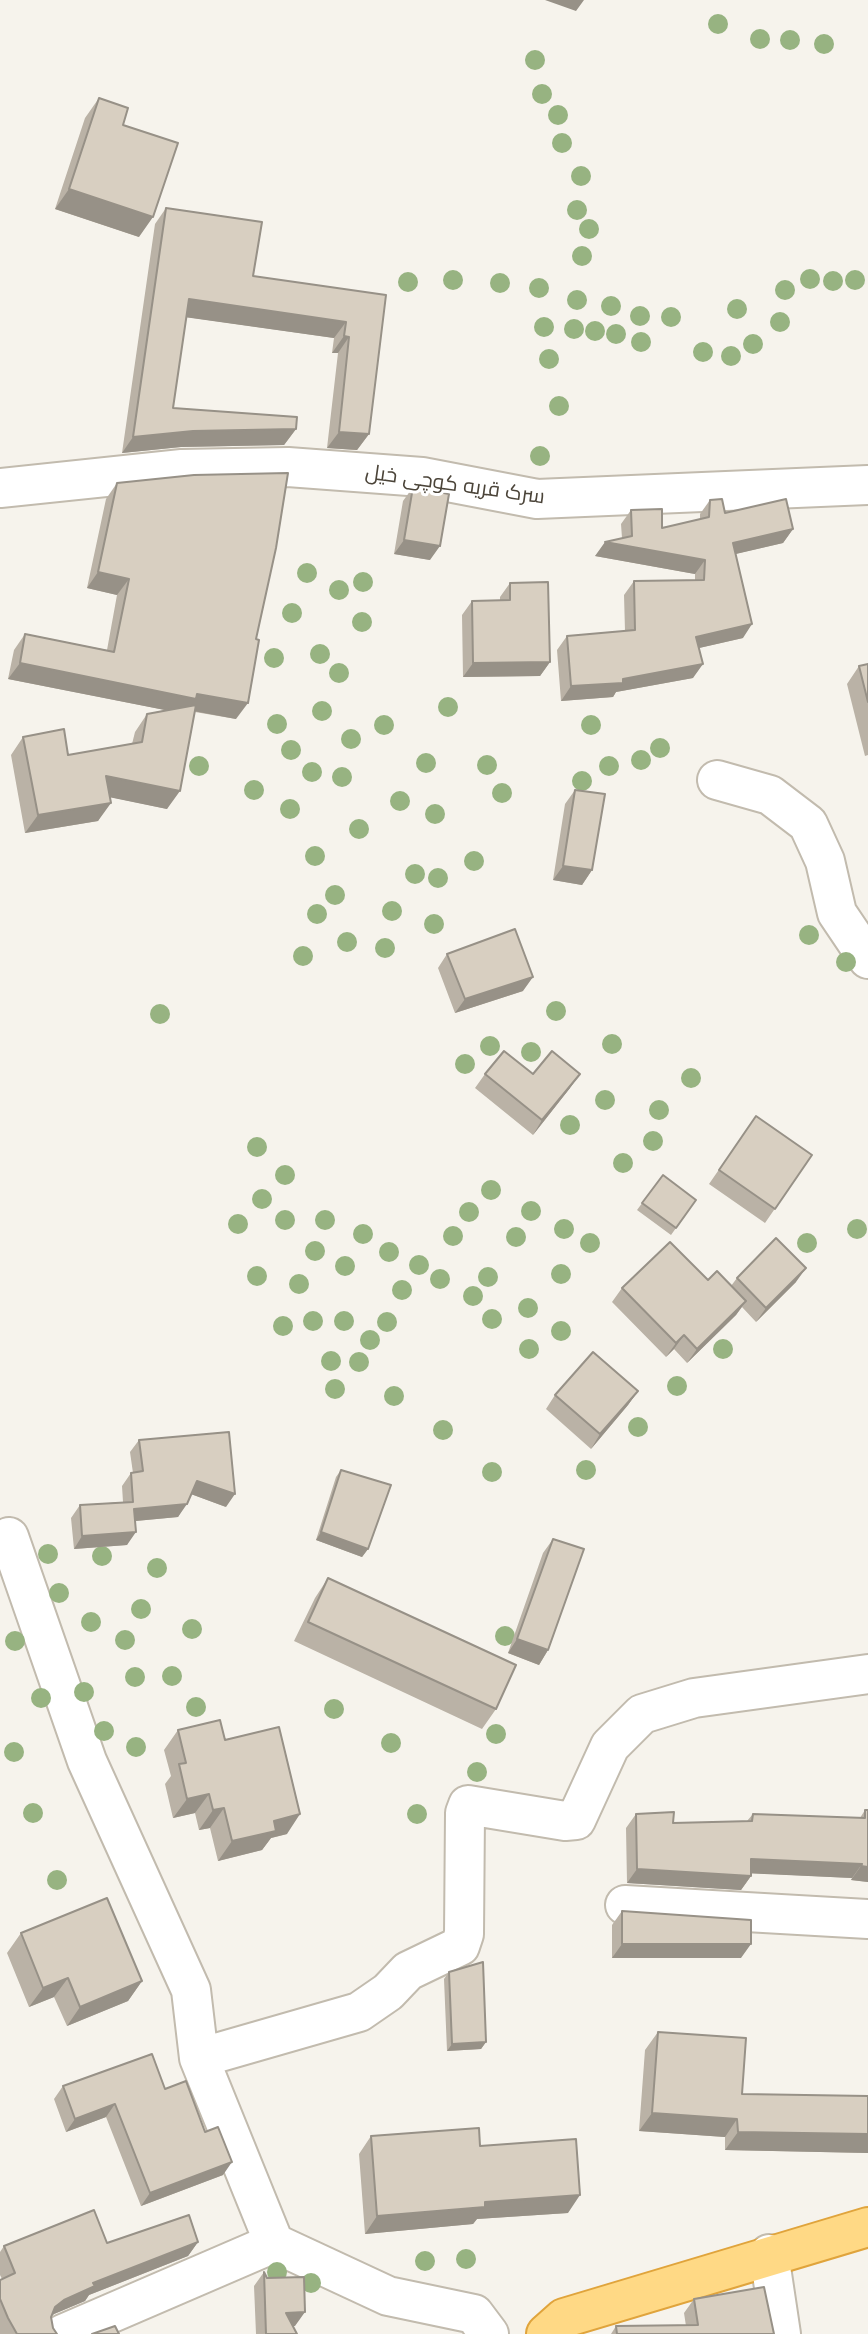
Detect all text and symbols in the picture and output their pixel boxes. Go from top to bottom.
street label: سرک قریه کوچی خیل [364,460,546,510]

